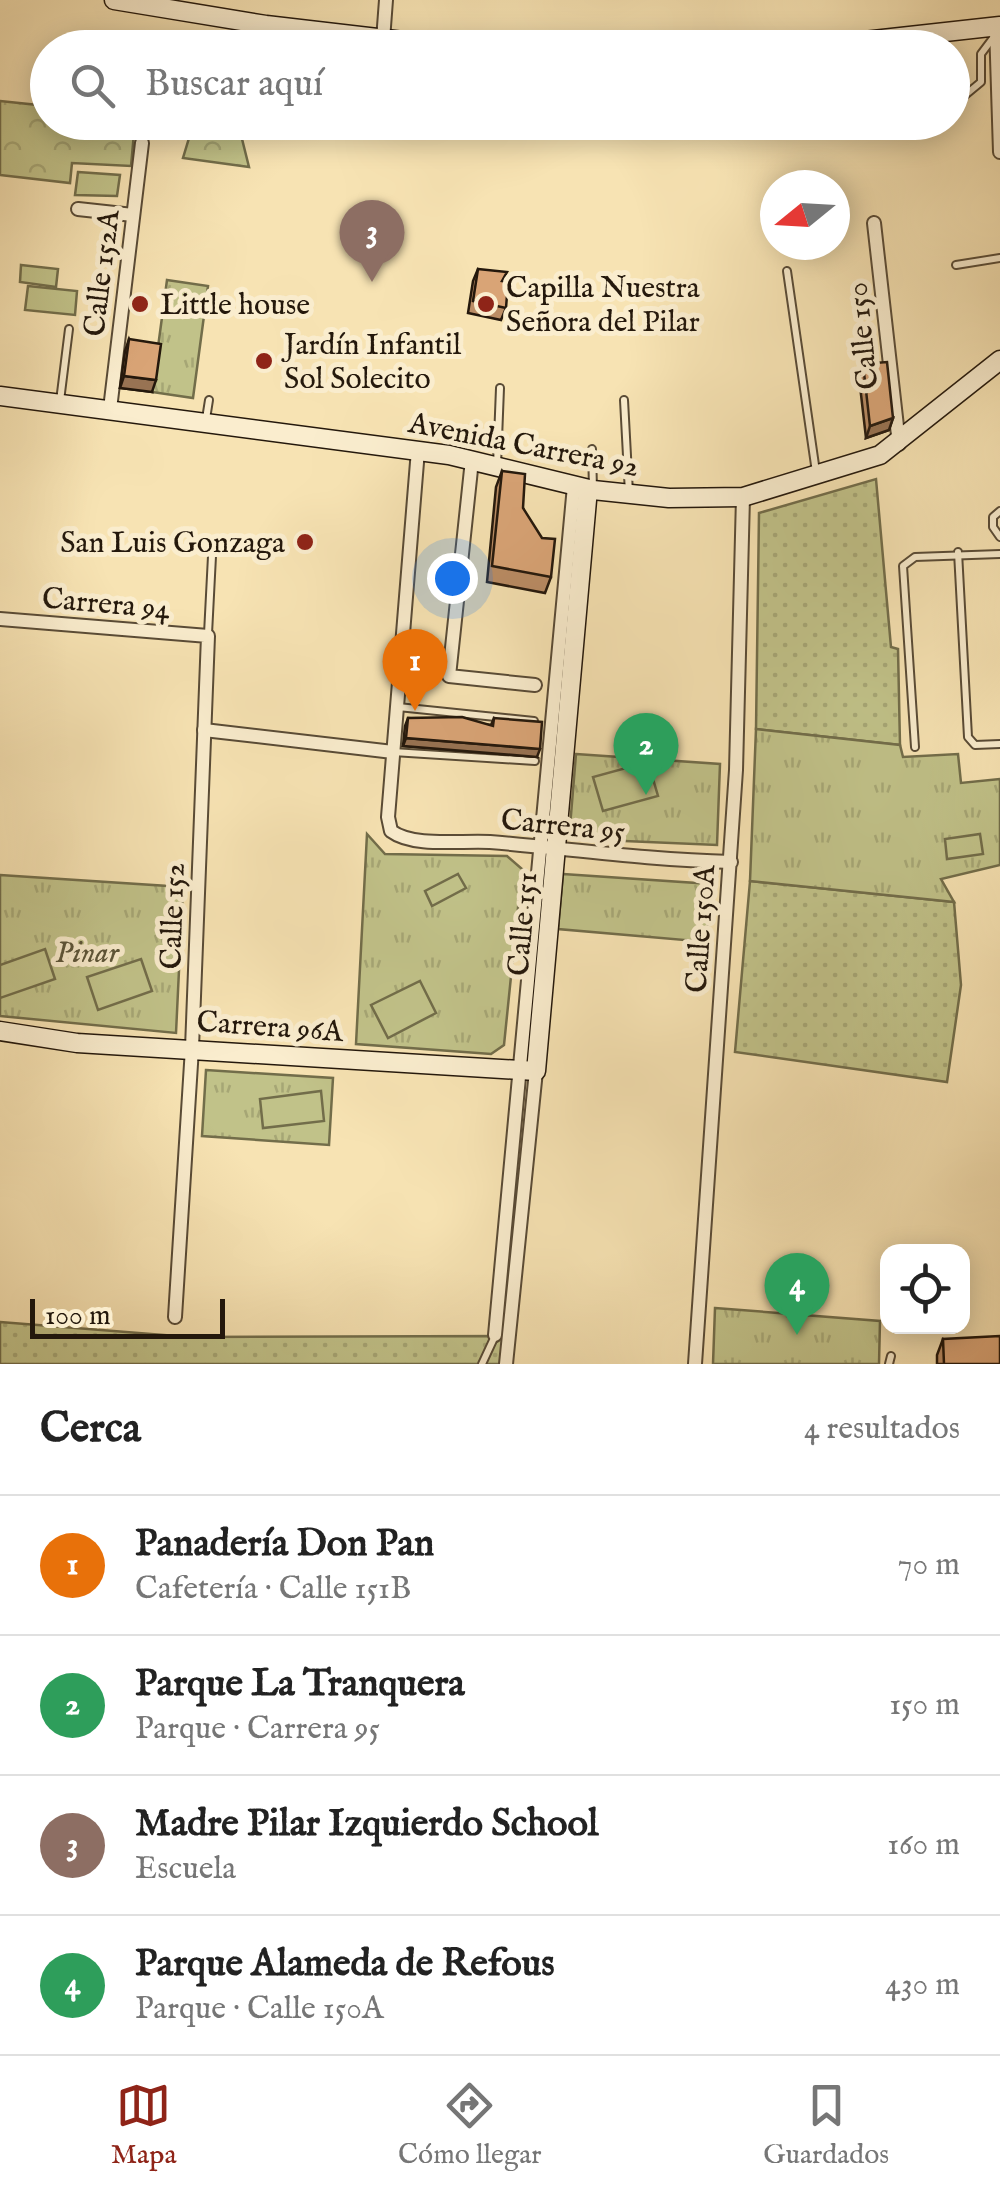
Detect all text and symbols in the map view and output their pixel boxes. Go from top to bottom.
search box [30,30,970,140]
icon: search [65,58,120,113]
text: Buscar aquí [145,61,323,109]
north arrow [760,170,850,260]
pin: 3 [340,200,404,282]
street label: Calle 152A [76,207,130,339]
place label: Capilla Nuestra Señora del Pilar [506,270,700,342]
street label: Calle 150 [839,280,889,391]
place label: Little house [160,287,310,325]
marker: Little house [129,293,151,315]
marker: Capilla Nuestra Señora del Pilar [475,293,497,315]
place label: Jardín Infantil Sol Solecito [281,327,462,399]
marker: Jardín Infantil Sol Solecito [253,350,275,372]
street label: Avenida Carrera 92 [404,405,642,487]
place label: San Luis Gonzaga [60,525,285,563]
marker: San Luis Gonzaga [294,531,316,553]
your location [427,553,478,604]
street label: Carrera 94 [40,580,172,630]
pin: 1 [382,628,448,711]
pin: 2 [614,712,678,795]
street label: Carrera 95 [499,802,627,852]
street label: Calle 152 [153,862,195,970]
street label: Calle 150A [679,863,725,994]
street label: Calle 151 [501,871,547,978]
park label: Pinar [55,935,120,973]
street label: Carrera 96A [195,1004,345,1052]
map controls [880,1244,970,1334]
button: locate [880,1244,970,1334]
pin: 4 [764,1252,830,1335]
scale bar [30,1294,225,1338]
text: 100 m [45,1299,111,1334]
text: Cerca [40,1403,141,1456]
text: 4 resultados [804,1409,960,1450]
text: Panadería Don Pan [135,1521,434,1569]
text: 1 [67,1545,78,1586]
text: 70 m [898,1545,960,1586]
text: Cafetería · Calle 151B [135,1569,411,1610]
text: Parque La Tranquera [135,1661,465,1709]
text: 2 [65,1685,80,1726]
text: 150 m [889,1685,960,1726]
text: Parque · Carrera 95 [135,1709,380,1750]
text: Madre Pilar Izquierdo School [135,1801,598,1849]
text: 3 [67,1825,78,1866]
text: 160 m [887,1825,960,1866]
text: Escuela [135,1849,236,1890]
text: Parque Alameda de Refous [135,1941,555,1989]
text: 4 [65,1965,80,2006]
text: 430 m [885,1965,960,2006]
text: Parque · Calle 150A [135,1989,384,2030]
tab: Mapa [111,2078,177,2173]
tab: Cómo llegar [398,2078,542,2173]
tab: Guardados [763,2078,889,2173]

